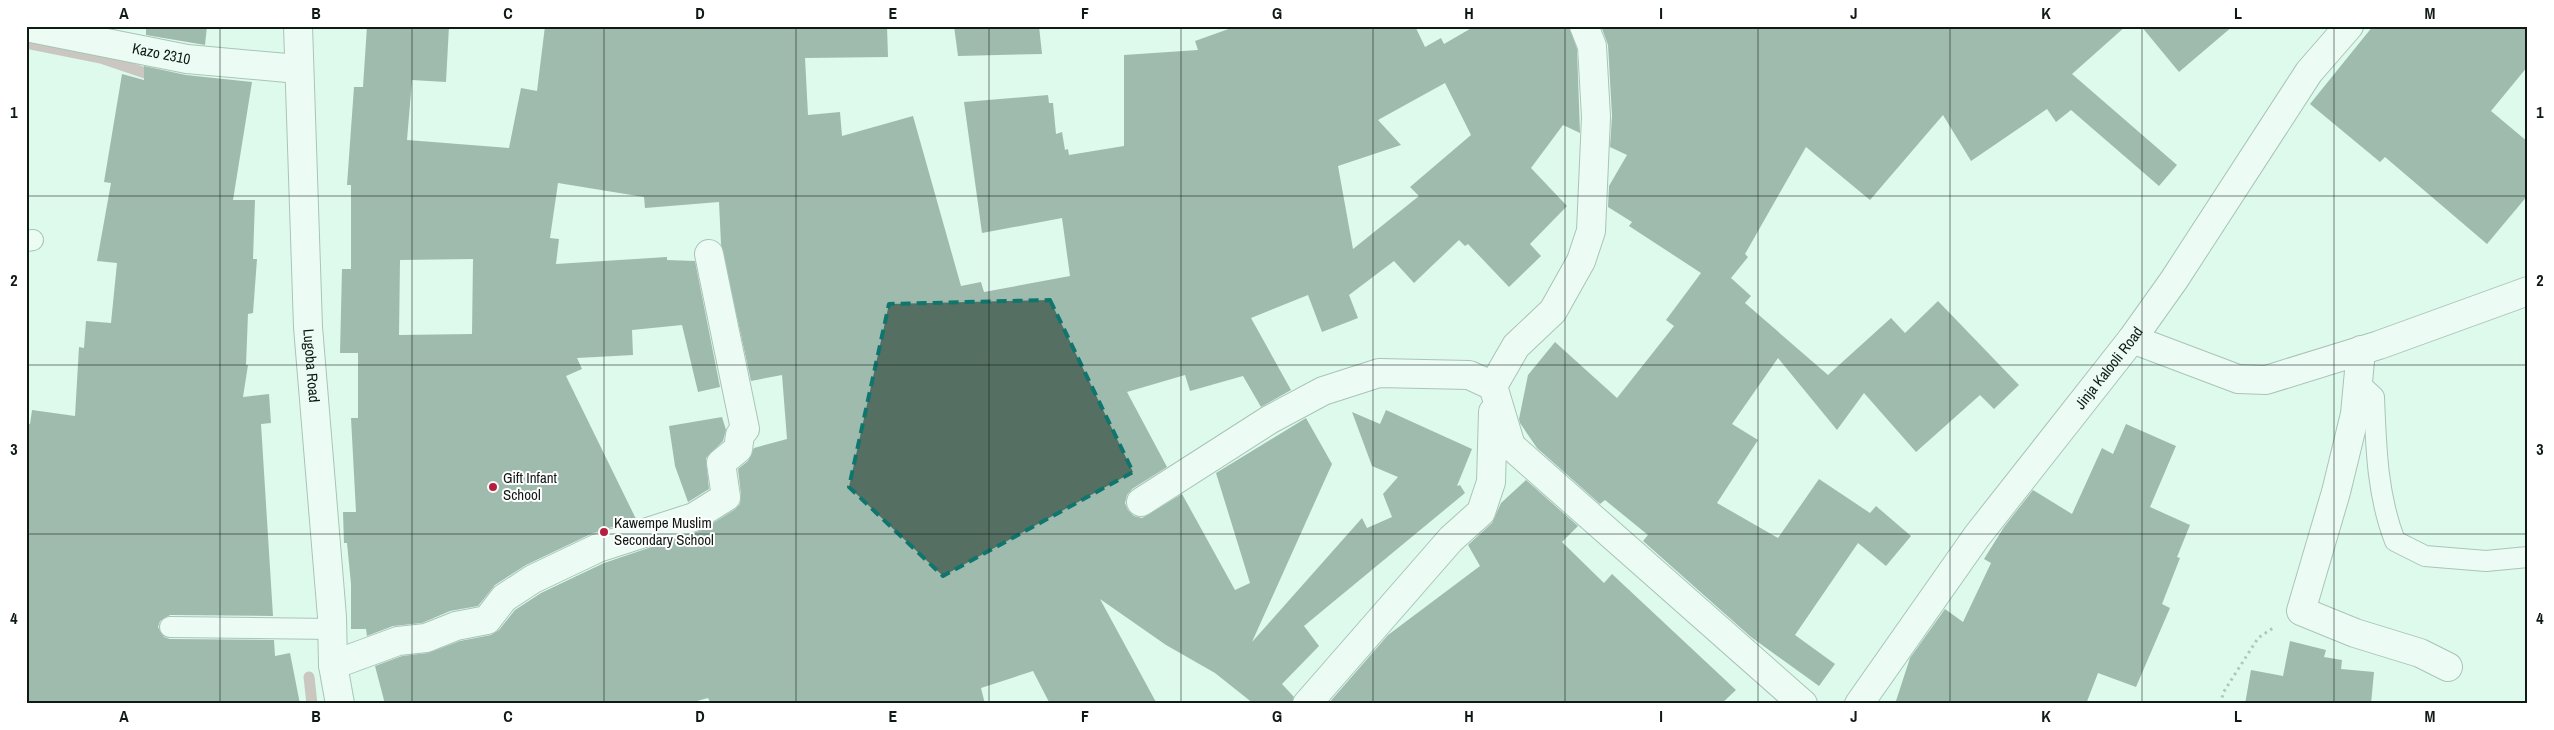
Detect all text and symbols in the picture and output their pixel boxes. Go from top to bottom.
text: A [119,2,129,24]
text: B [311,2,321,24]
text: C [503,2,513,24]
text: D [695,2,705,24]
text: E [889,2,898,24]
text: F [1081,2,1089,24]
text: G [1272,2,1282,24]
text: H [1464,2,1474,24]
text: I [1659,2,1663,24]
text: J [1850,2,1858,24]
text: K [2041,2,2051,24]
text: L [2234,2,2242,24]
text: M [2425,2,2436,24]
street label: Kazo 2310 [131,37,193,69]
text: 1 [10,101,18,123]
text: 1 [2536,101,2544,123]
text: 2 [10,269,18,291]
text: 2 [2536,269,2544,291]
street label: Jinja Kalooli Road [2070,322,2148,413]
street label: Lugoba Road [298,328,325,403]
text: 3 [10,438,18,460]
text: 3 [2536,438,2544,460]
place label: Gift Infant School [503,467,558,505]
marker: Gift Infant School [487,481,499,493]
place label: Kawempe Muslim Secondary School [614,512,714,550]
marker: Kawempe Muslim Secondary School [598,526,610,538]
text: 4 [10,607,18,629]
text: 4 [2536,607,2544,629]
text: A [119,705,129,727]
text: B [311,705,321,727]
text: C [503,705,513,727]
text: D [695,705,705,727]
text: E [889,705,898,727]
text: F [1081,705,1089,727]
text: G [1272,705,1282,727]
text: H [1464,705,1474,727]
text: I [1659,705,1663,727]
text: J [1850,705,1858,727]
text: K [2041,705,2051,727]
text: L [2234,705,2242,727]
text: M [2425,705,2436,727]

